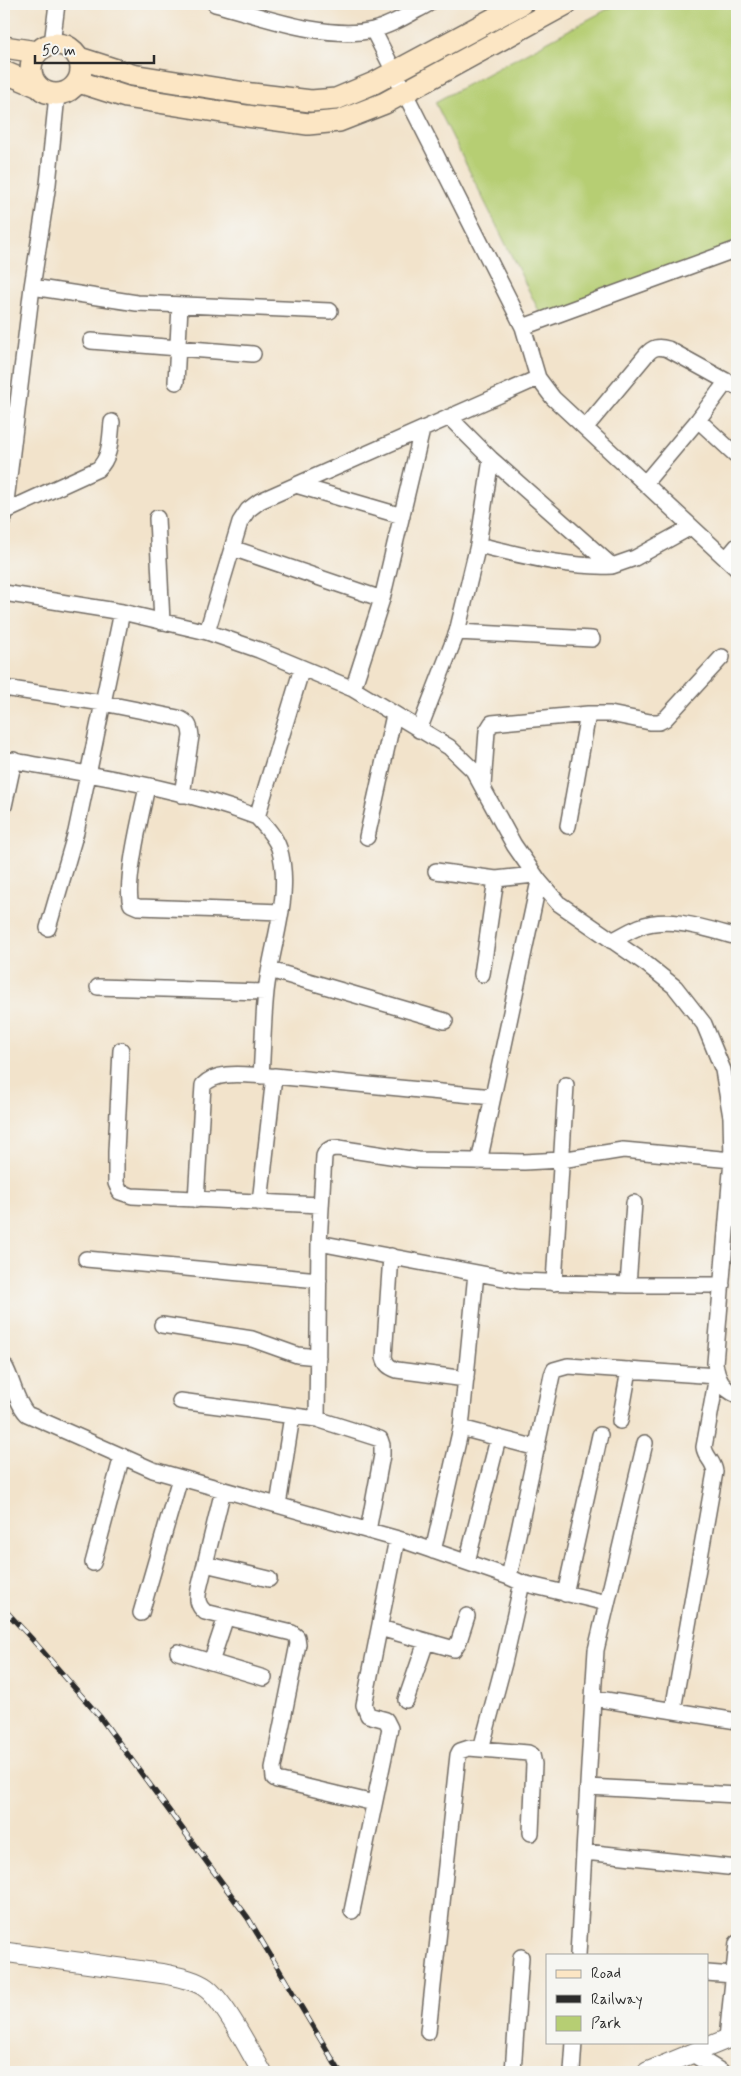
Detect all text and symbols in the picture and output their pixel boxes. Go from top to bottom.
scale bar [35,32,154,64]
text: 50 m [42,41,76,61]
legend [546,1954,708,2044]
text: Road [591,1964,621,1984]
text: Railway [591,1990,643,2010]
text: Park [591,2014,621,2034]

